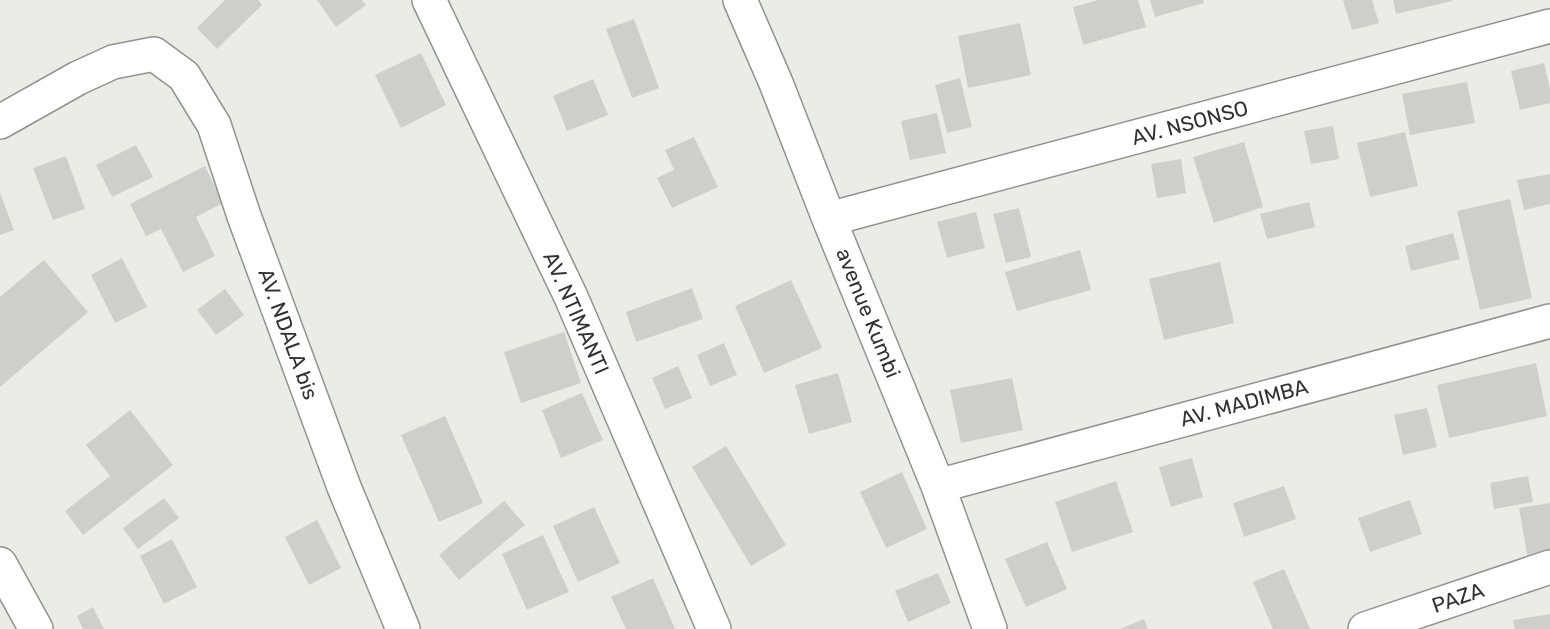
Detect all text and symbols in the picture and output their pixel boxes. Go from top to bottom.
street label: AV. NSONSO [1129,95,1251,150]
street label: avenue Kumbi [831,244,906,381]
street label: AV. NTIMANTI [538,248,615,378]
street label: AV. NDALA bis [253,265,324,403]
street label: AV. MADIMBA [1177,373,1311,432]
street label: PAZA [1429,577,1487,618]

